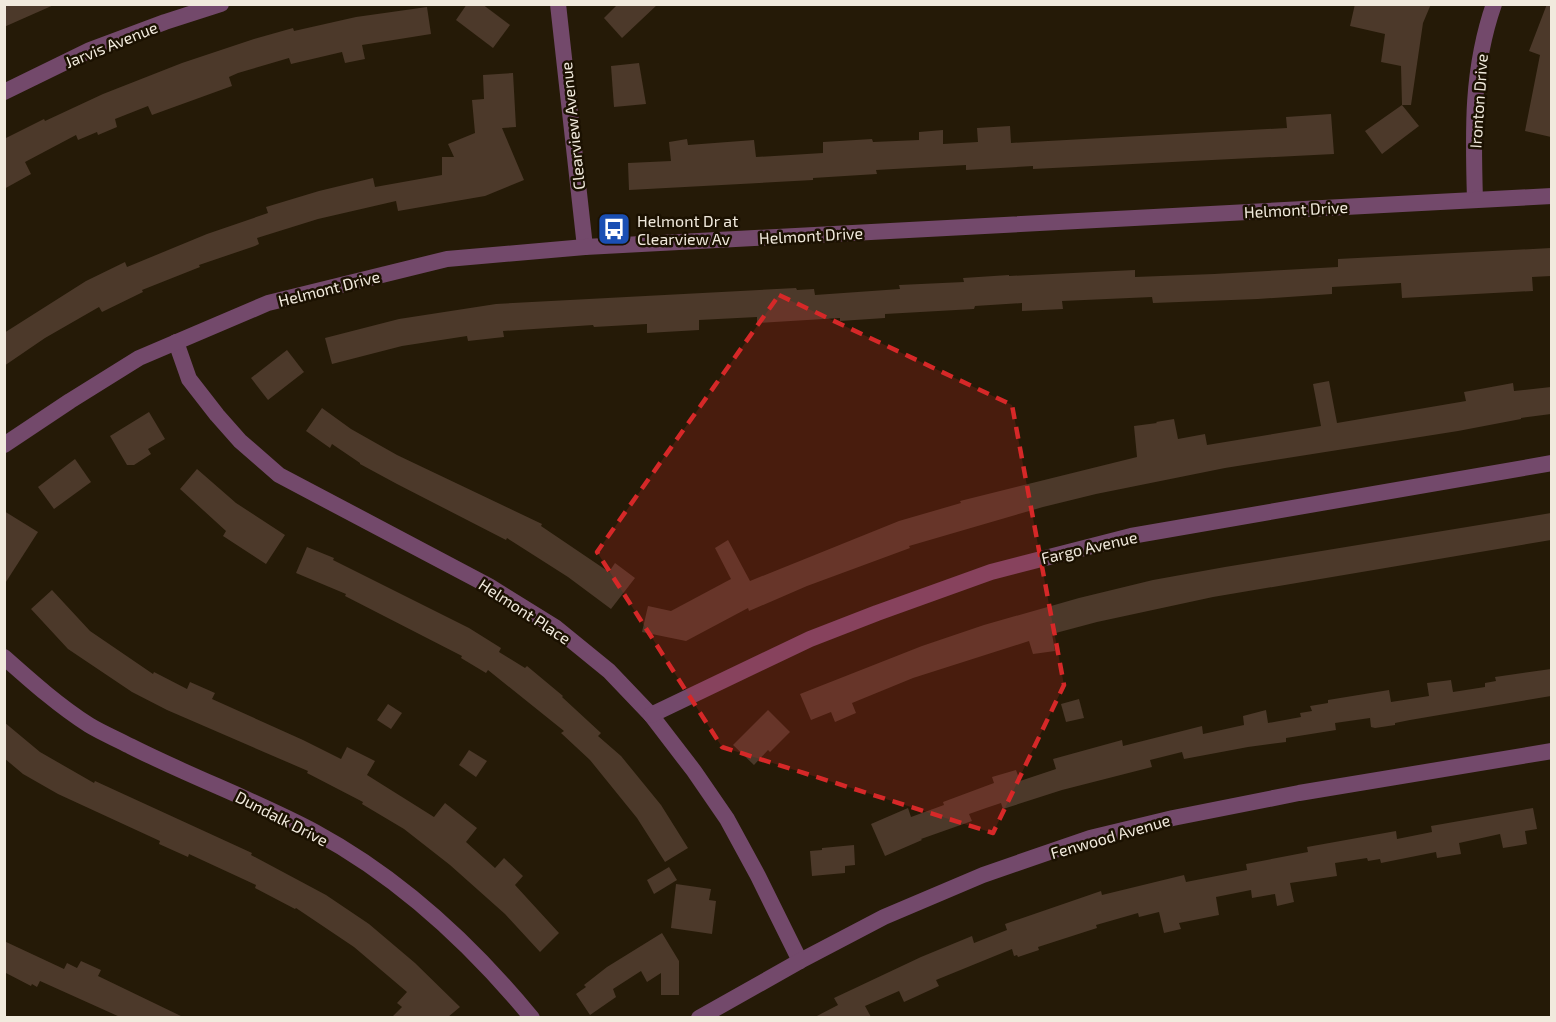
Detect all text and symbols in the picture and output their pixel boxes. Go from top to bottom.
street label: Jarvis Avenue [62,17,160,71]
street label: Ironton Drive [1465,53,1491,149]
street label: Clearview Avenue [556,61,588,191]
street label: Helmont Drive [1244,197,1348,221]
bus stop icon: Helmont Dr at Clearview Av [596,211,632,247]
place label: Helmont Dr at Clearview Av [637,211,738,248]
street label: Helmont Drive [759,223,863,247]
street label: Helmont Drive [276,266,382,310]
street label: Fargo Avenue [1039,527,1139,567]
street label: Helmont Place [476,574,574,648]
street label: Dundalk Drive [233,787,331,849]
street label: Fenwood Avenue [1048,810,1172,862]

